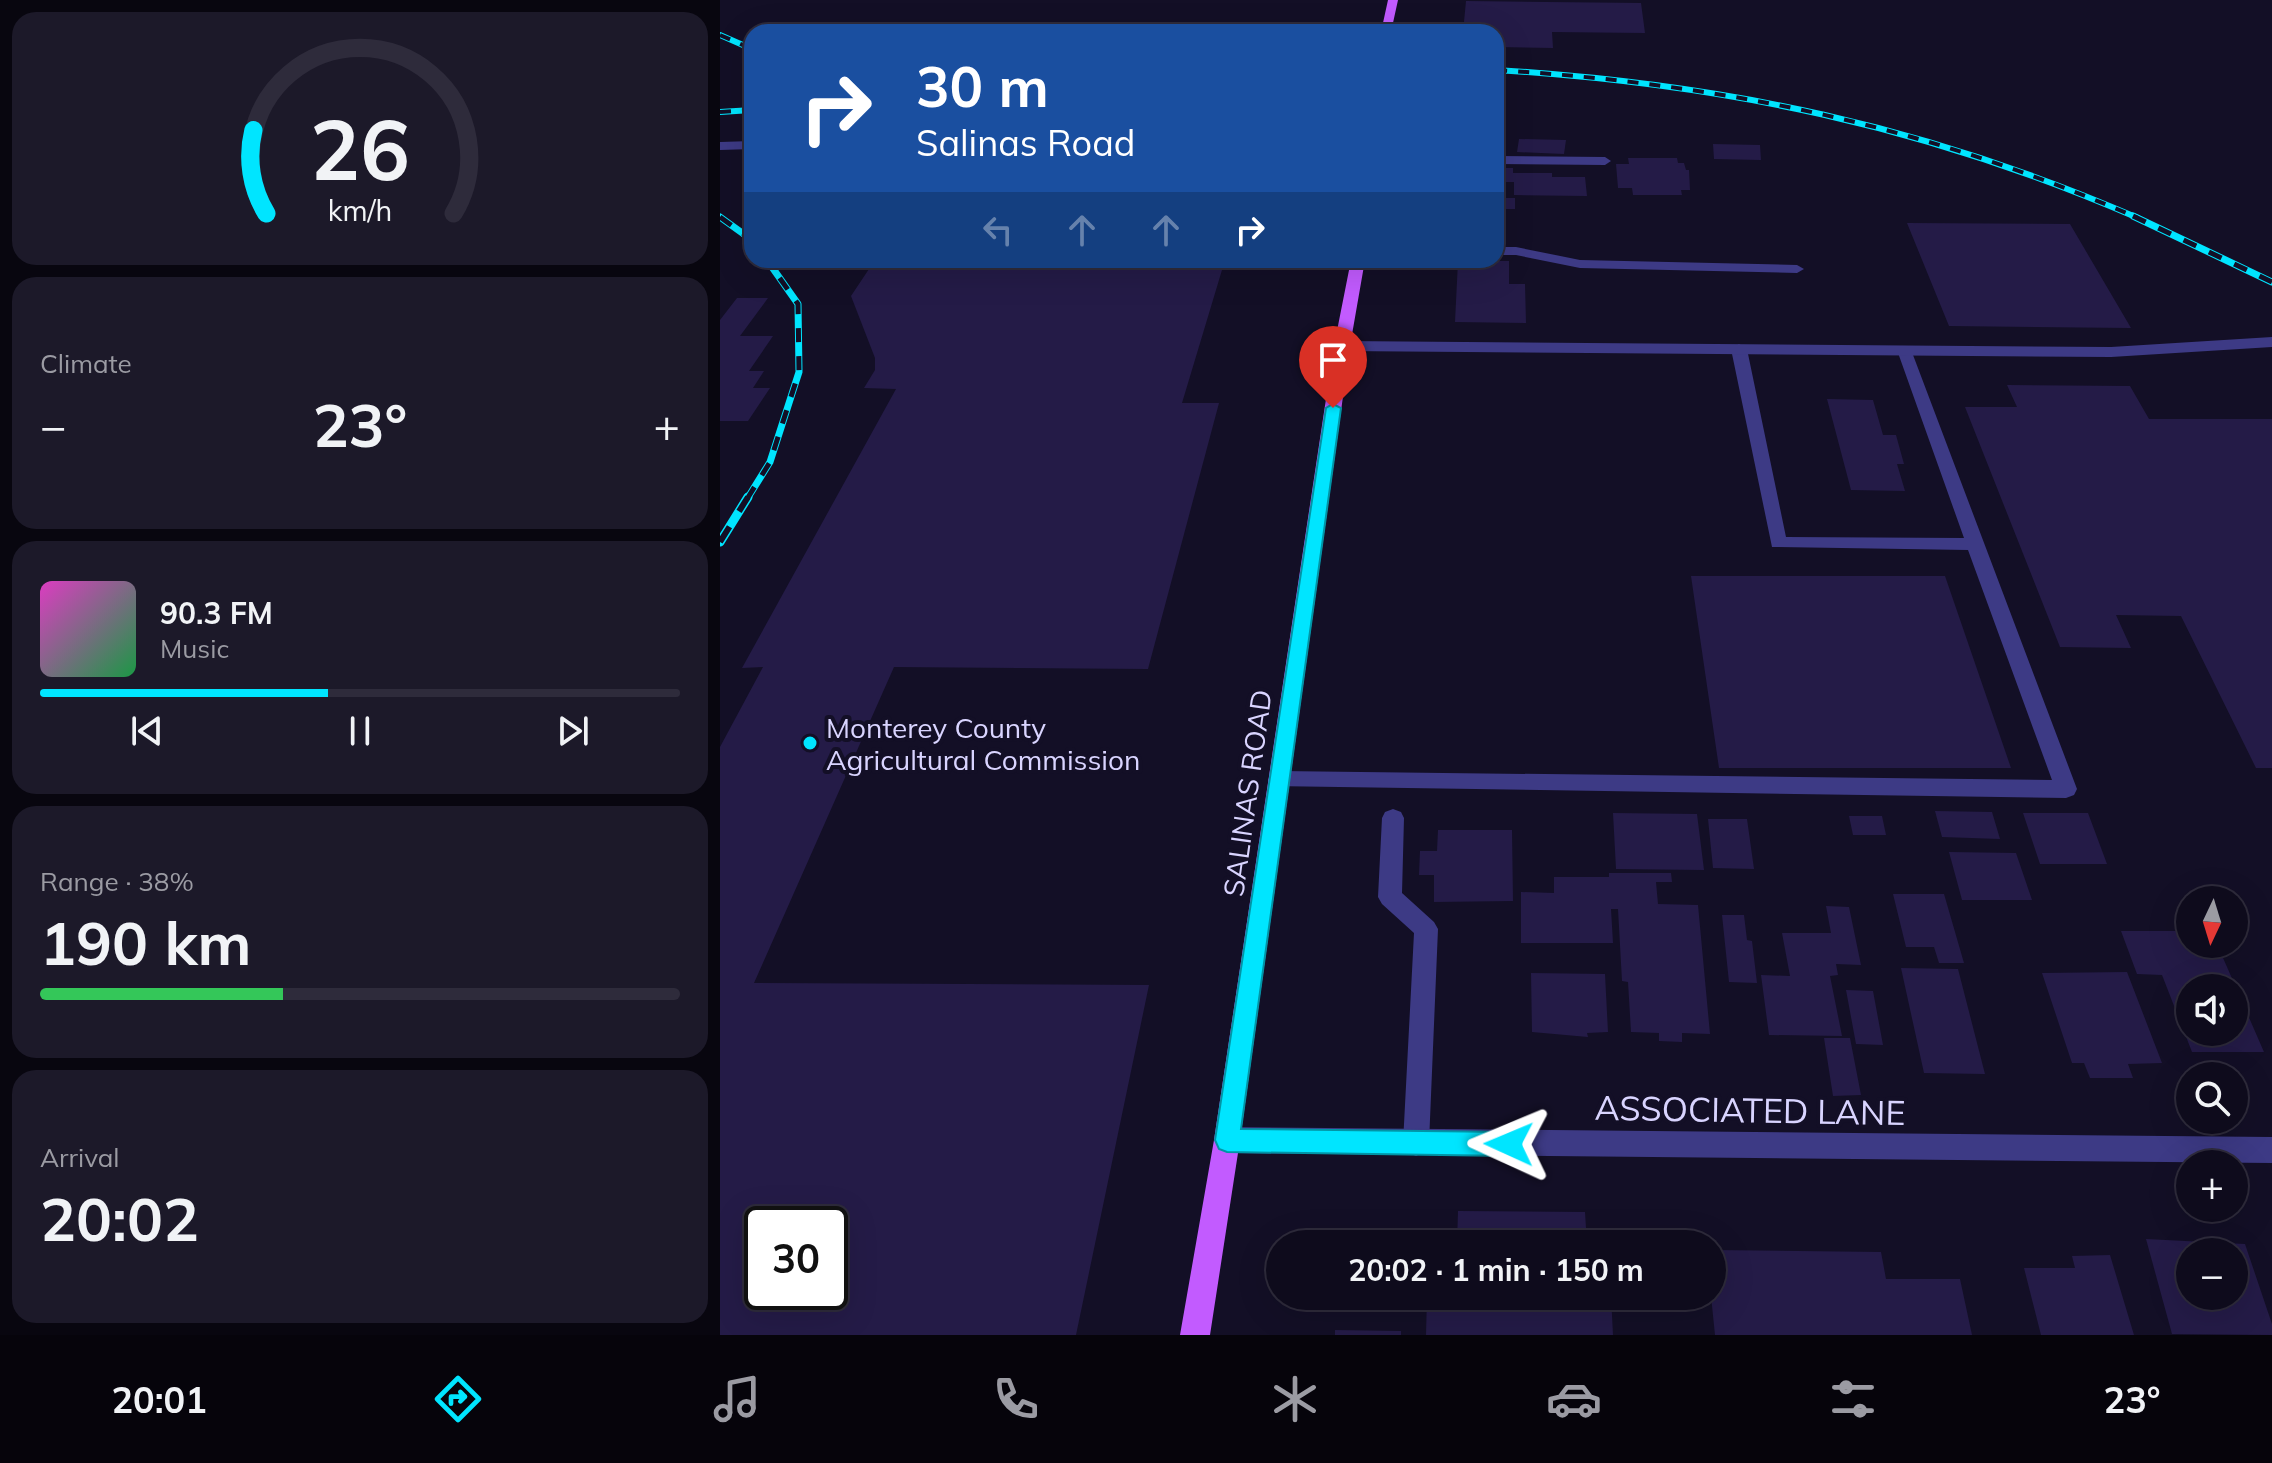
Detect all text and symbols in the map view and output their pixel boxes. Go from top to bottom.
text: 30 m [916,51,1049,121]
icon: right [784,56,888,160]
text: 26 [310,96,410,201]
text: Salinas Road [916,120,1135,165]
text: km/h [328,192,392,228]
icon: left [976,208,1020,252]
icon: ahead [1060,208,1104,252]
icon: ahead [1144,208,1188,252]
icon: right [1228,208,1272,252]
pin [1299,326,1367,408]
icon: arrive [1311,338,1355,382]
text: Climate [40,347,132,380]
text: 23° [313,387,407,462]
text: − [40,398,66,453]
text: + [654,398,680,453]
text: 90.3 FM [160,594,273,632]
text: Music [160,632,229,665]
street label: SALINAS ROAD [1215,687,1279,899]
icon: previous [125,709,169,753]
icon: pause [338,709,382,753]
icon: next [551,709,595,753]
place label: Monterey County Agricultural Commission [826,710,1140,777]
marker: Monterey County Agricultural Commission [801,734,819,752]
text: Range · 38% [40,865,194,898]
north arrow [2176,886,2248,958]
map controls [2176,886,2248,1310]
text: 190 km [40,905,252,980]
button: sound [2176,974,2248,1046]
button: search [2176,1062,2248,1134]
street label: ASSOCIATED LANE [1594,1086,1906,1134]
position arrow [1467,1102,1551,1186]
text: Arrival [40,1141,120,1174]
button: + [2176,1150,2248,1222]
text: 20:02 [40,1181,199,1256]
speed limit sign: 30 [744,1206,848,1310]
button: − [2176,1238,2248,1310]
text: 20:02 · 1 min · 150 m [1348,1251,1644,1289]
icon: directions [430,1371,486,1427]
icon: music [709,1371,765,1427]
icon: phone [988,1371,1044,1427]
icon: climate [1267,1371,1323,1427]
icon: car [1546,1371,1602,1427]
icon: filters [1825,1371,1881,1427]
text: 20:01 [111,1377,207,1422]
text: 23° [2104,1377,2160,1422]

